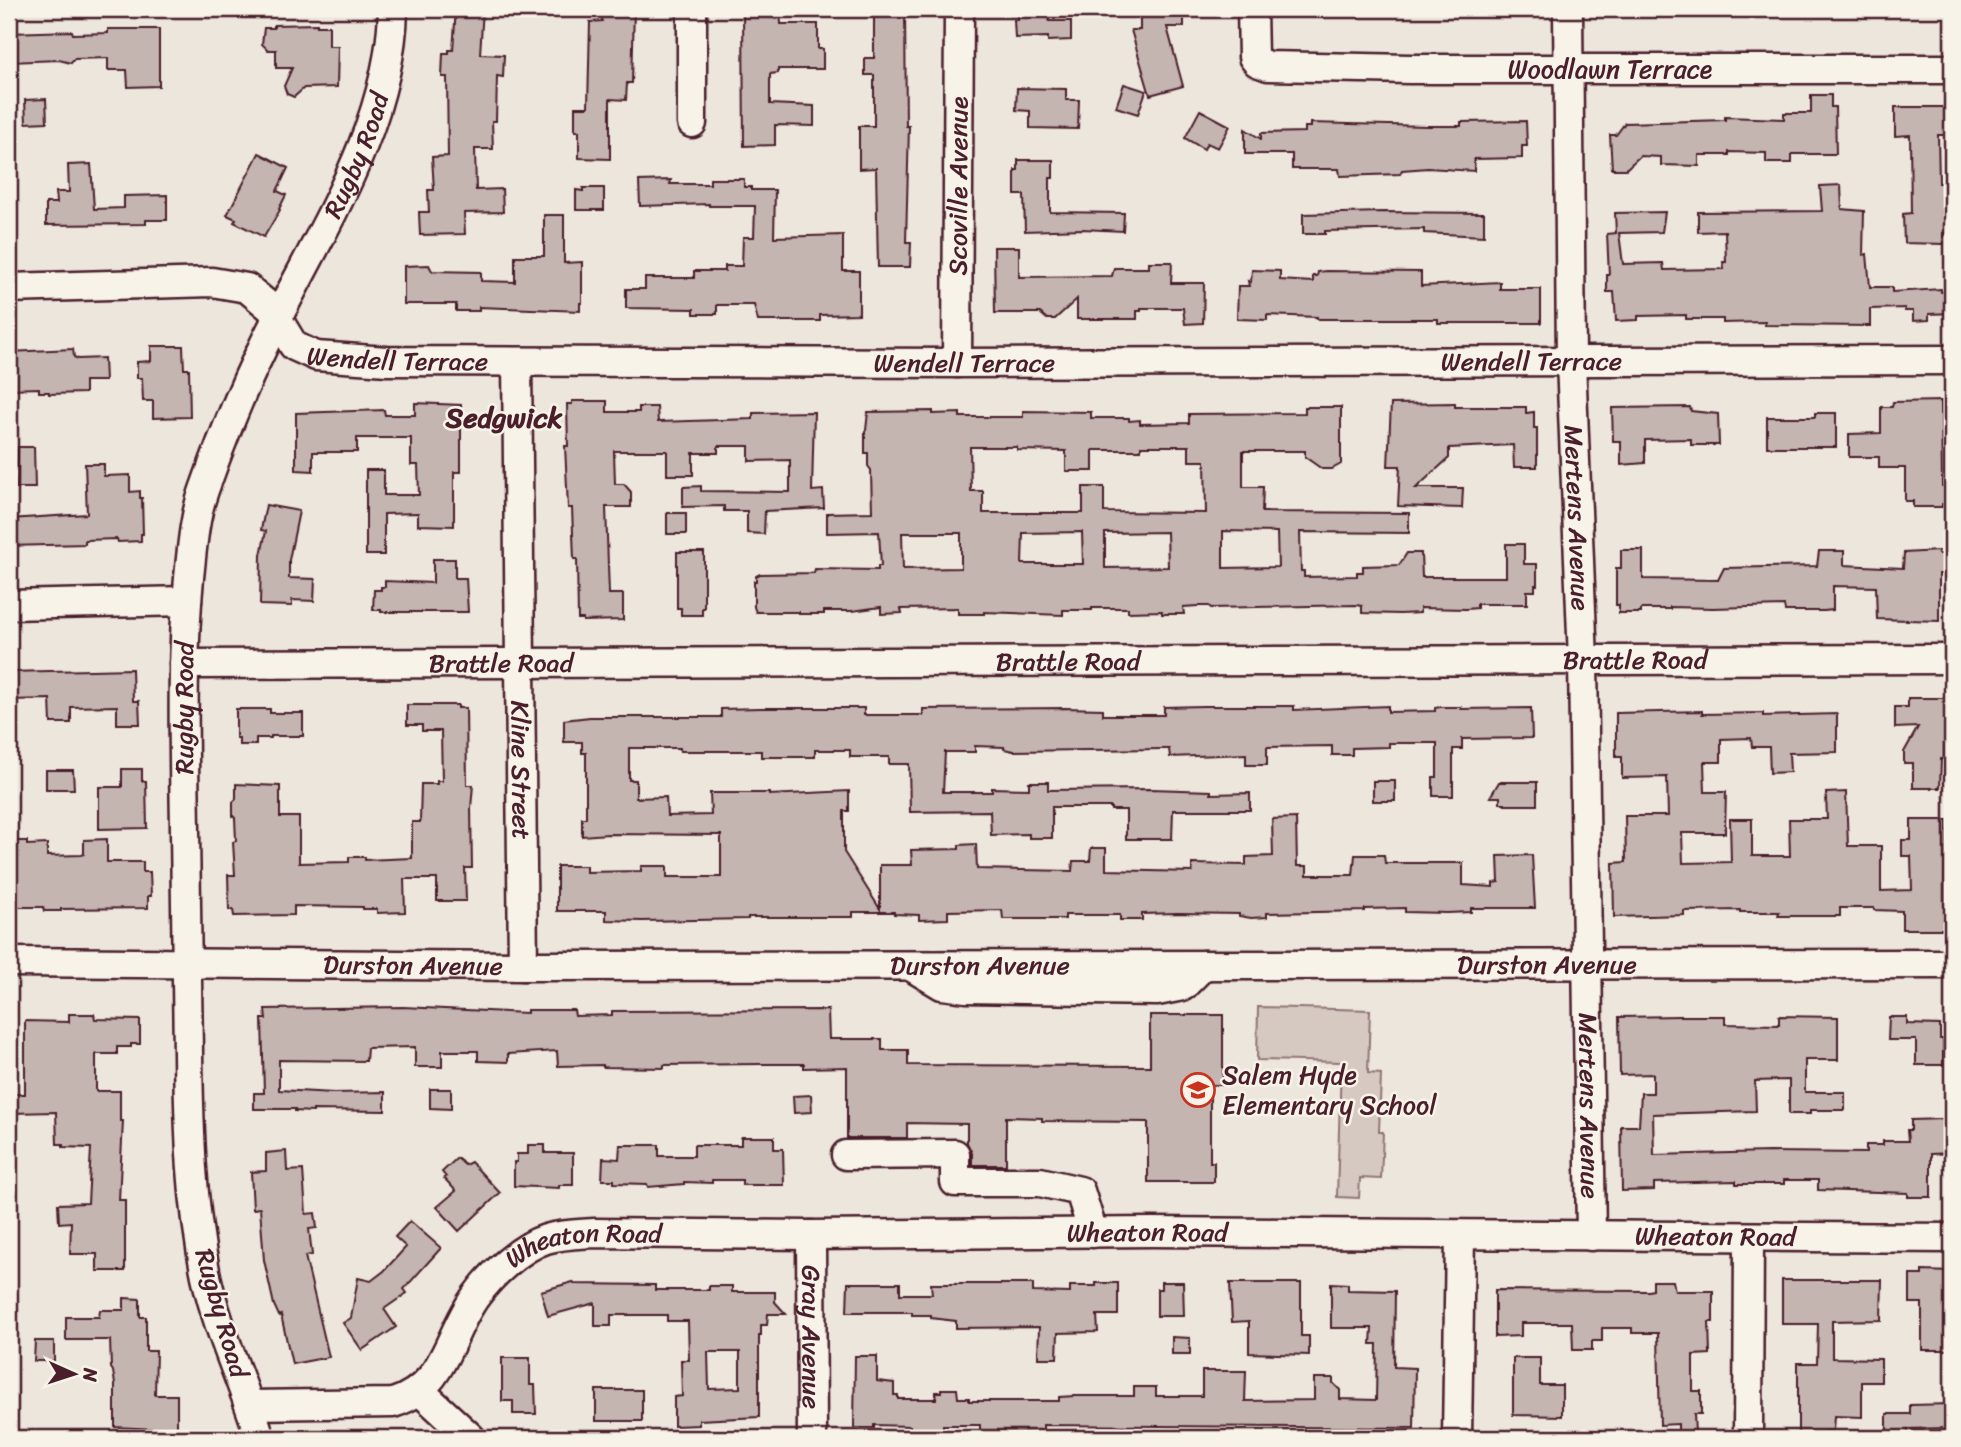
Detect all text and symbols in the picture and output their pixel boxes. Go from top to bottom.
street label: Woodlawn Terrace [1507,46,1713,92]
street label: Rugby Road [310,85,403,226]
street label: Scoville Avenue [934,96,982,276]
street label: Wendell Terrace [305,332,488,384]
street label: Wendell Terrace [1441,338,1622,385]
street label: Wendell Terrace [874,340,1055,386]
district label: Sedgwick [445,393,564,442]
street label: Mertens Avenue [1551,424,1604,612]
street label: Brattle Road [1563,637,1710,683]
street label: Brattle Road [996,638,1143,685]
street label: Rugby Road [161,639,208,775]
street label: Brattle Road [429,640,576,686]
street label: Kline Street [497,700,545,840]
street label: Durston Avenue [323,941,503,989]
street label: Durston Avenue [1457,941,1637,988]
street label: Durston Avenue [890,942,1070,988]
street label: Mertens Avenue [1565,1012,1613,1199]
place label: Salem Hyde Elementary School [1222,1052,1437,1128]
school or university icon: Salem Hyde Elementary School [1179,1071,1217,1109]
street label: Wheaton Road [1067,1209,1230,1256]
street label: Wheaton Road [494,1210,664,1280]
street label: Wheaton Road [1635,1213,1798,1260]
street label: Rugby Road [182,1243,263,1385]
street label: Gray Avenue [788,1265,835,1409]
north arrow [38,1338,108,1408]
text: N [74,1366,107,1383]

